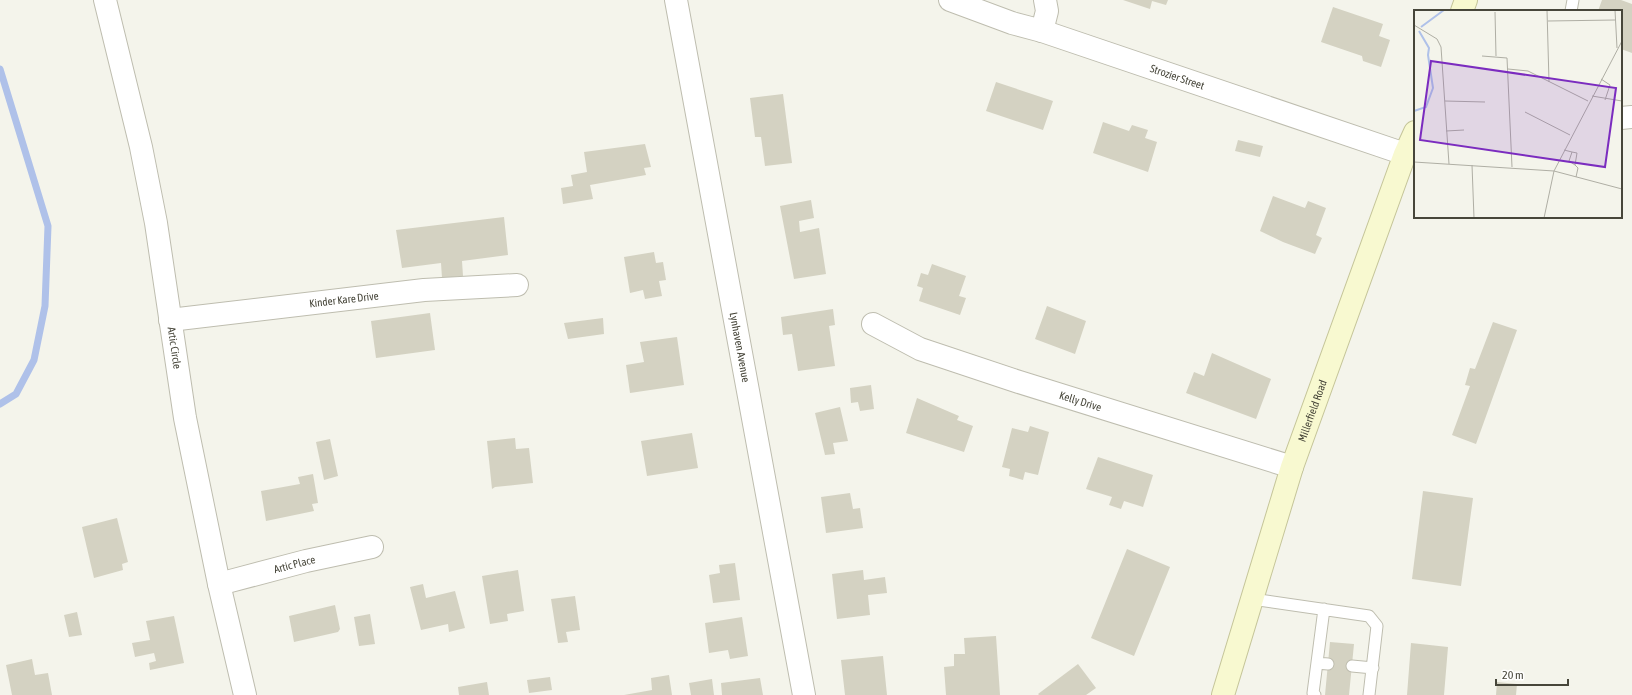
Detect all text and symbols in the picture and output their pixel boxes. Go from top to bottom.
inset map [1414,10,1622,218]
street label: Strozier Street [1149,62,1206,92]
street label: Kinder Kare Drive [308,289,379,310]
street label: Lynhaven Avenue [728,311,752,383]
street label: Artic Circle [166,326,184,370]
street label: Millerfield Road [1296,378,1329,443]
street label: Kelly Drive [1058,389,1103,413]
street label: Artic Place [272,553,316,575]
scale bar [1496,661,1568,687]
text: 20 m [1502,668,1524,682]

